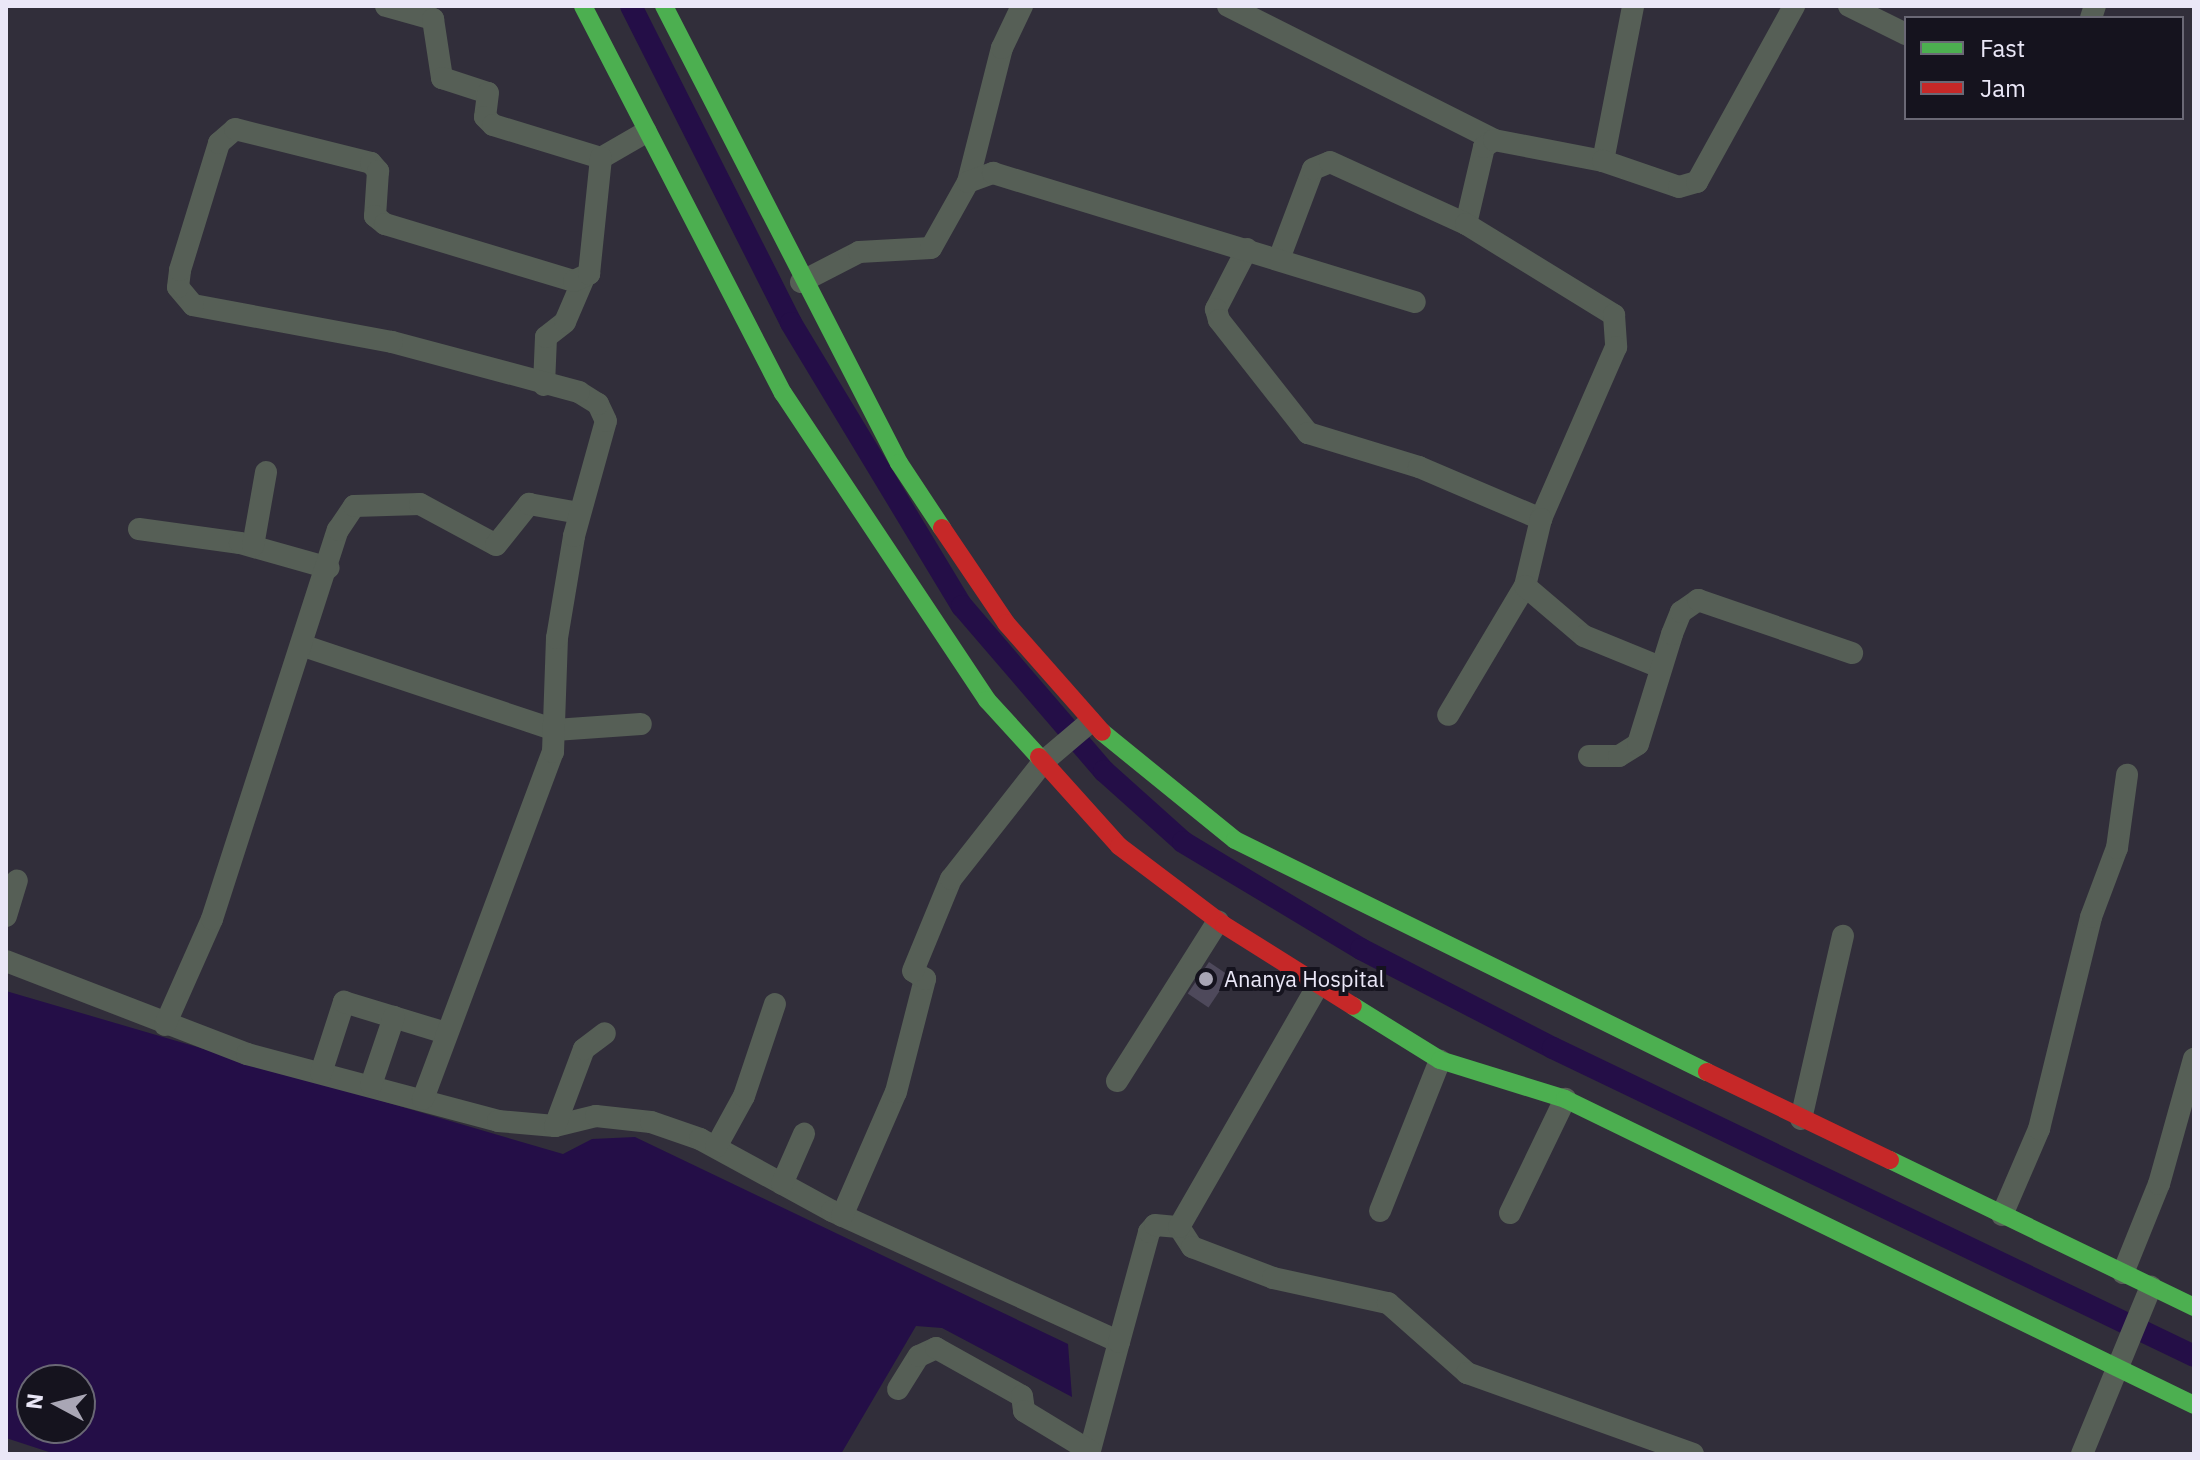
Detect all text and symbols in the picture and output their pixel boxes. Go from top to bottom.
legend [1904,16,2184,120]
text: Fast [1980,32,2025,64]
text: Jam [1980,72,2026,104]
place label: Ananya Hospital [1224,966,1385,992]
marker: Ananya Hospital [1195,968,1217,990]
north arrow [16,1364,96,1444]
text: N [18,1392,49,1411]

